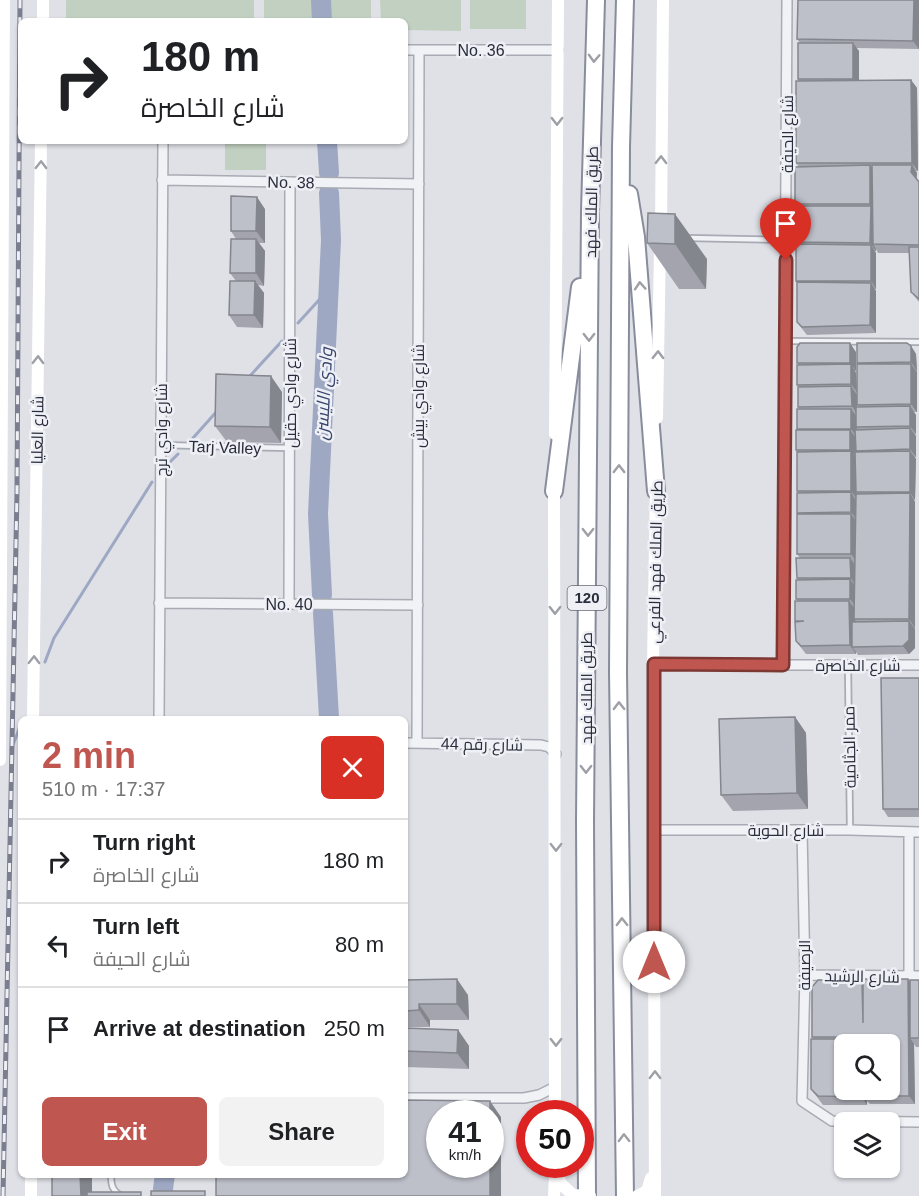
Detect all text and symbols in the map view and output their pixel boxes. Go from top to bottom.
text: 180 m [141,33,260,80]
icon: right [42,42,120,120]
street label: No. 36 [457,42,505,59]
one-way arrow [588,54,601,63]
text: شارع الخاصرة [141,93,285,123]
street label: شارع الحيفة [779,95,799,173]
one-way arrow [551,117,563,126]
street label: طريق الملك فهد [582,146,603,258]
one-way arrow [655,155,667,164]
one-way arrow [35,161,47,170]
street label: No. 38 [267,174,315,191]
pin [760,198,811,260]
icon: arrive [769,207,802,240]
one-way arrow [634,282,647,291]
one-way arrow [583,333,595,342]
street label: شارع وادي حقيل [282,338,304,448]
street label: شارع وادي بيش [410,344,432,448]
water label: وادي الليسن [312,346,340,441]
one-way arrow [652,350,665,359]
one-way arrow [32,356,44,365]
street label: شارع وادي ترج [153,383,175,477]
street label: شارع العليا [28,396,50,465]
street label: Tarj Valley [188,438,262,457]
one-way arrow [613,464,626,473]
street label: طريق الملك فهد الفرعي [646,480,670,644]
one-way arrow [581,528,594,537]
road number: 120 [568,586,606,610]
street label: No. 40 [265,596,313,613]
one-way arrow [549,606,561,615]
street label: طريق الملك فهد [578,632,597,744]
one-way arrow [28,656,40,665]
street label: شارع الخاصرة [815,657,901,677]
one-way arrow [613,701,625,710]
street label: ممر الجثامية [840,706,860,788]
text: 2 min [42,735,136,776]
street label: شارع رقم 44 [441,735,523,757]
button: close [321,736,384,799]
one-way arrow [580,765,592,774]
text: 510 m · 17:37 [42,778,165,800]
street label: شارع الحوية [748,822,824,842]
text: Turn right [93,830,195,855]
one-way arrow [550,843,562,852]
icon: right [42,845,75,878]
text: 180 m [323,848,384,873]
text: شارع الخاصرة [93,864,200,886]
text: Turn left [93,914,179,939]
one-way arrow [615,917,628,926]
icon: left [42,929,75,962]
position arrow [622,930,686,994]
text: 80 m [335,932,384,957]
street label: الرصيفة [796,940,814,990]
text: شارع الحيفة [93,948,190,970]
street label: شارع الرشيد [824,967,900,989]
icon: arrive [42,1013,75,1046]
text: Arrive at destination [93,1016,306,1041]
text: 250 m [324,1016,385,1041]
map controls [834,1034,900,1178]
button: search [834,1034,900,1100]
one-way arrow [550,1038,562,1047]
one-way arrow [649,1070,661,1079]
button: Exit [42,1097,207,1166]
button: Share [219,1097,384,1166]
speed limit sign: 50 [516,1100,594,1178]
button: layers [834,1112,900,1178]
text: 41 [448,1115,482,1148]
one-way arrow [618,1133,630,1142]
text: km/h [449,1146,481,1163]

